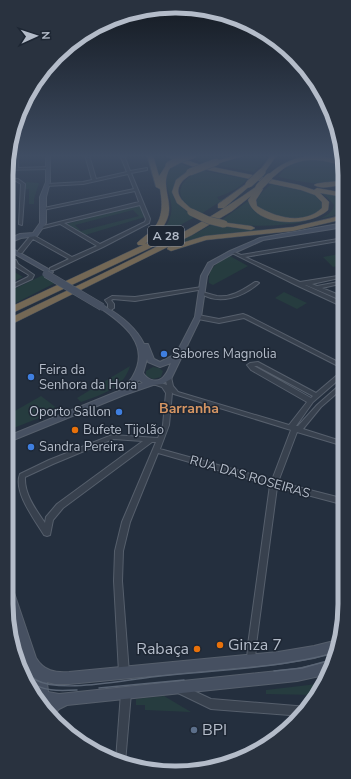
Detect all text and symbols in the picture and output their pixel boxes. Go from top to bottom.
north arrow [16,16,56,56]
text: N [38,31,53,40]
road number: A 28 [148,226,184,246]
place label: Sabores Magnolia [172,345,277,363]
marker: Sabores Magnolia [159,349,169,359]
place label: Feira da Senhora da Hora [39,361,137,394]
marker: Feira da Senhora da Hora [26,372,36,382]
district label: Barranha [159,399,219,418]
place label: Oporto Sallon [29,403,111,421]
marker: Oporto Sallon [114,407,124,417]
place label: Bufete Tijolão [83,421,164,439]
marker: Bufete Tijolão [70,425,80,435]
place label: Sandra Pereira [39,438,125,456]
marker: Sandra Pereira [26,442,36,452]
street label: RUA DAS ROSEIRAS [188,451,312,503]
place label: Ginza 7 [228,634,282,656]
place label: Rabaça [136,638,189,660]
marker: Ginza 7 [215,640,225,650]
marker: Rabaça [192,644,202,654]
place label: BPI [202,719,227,741]
marker: BPI [189,725,199,735]

